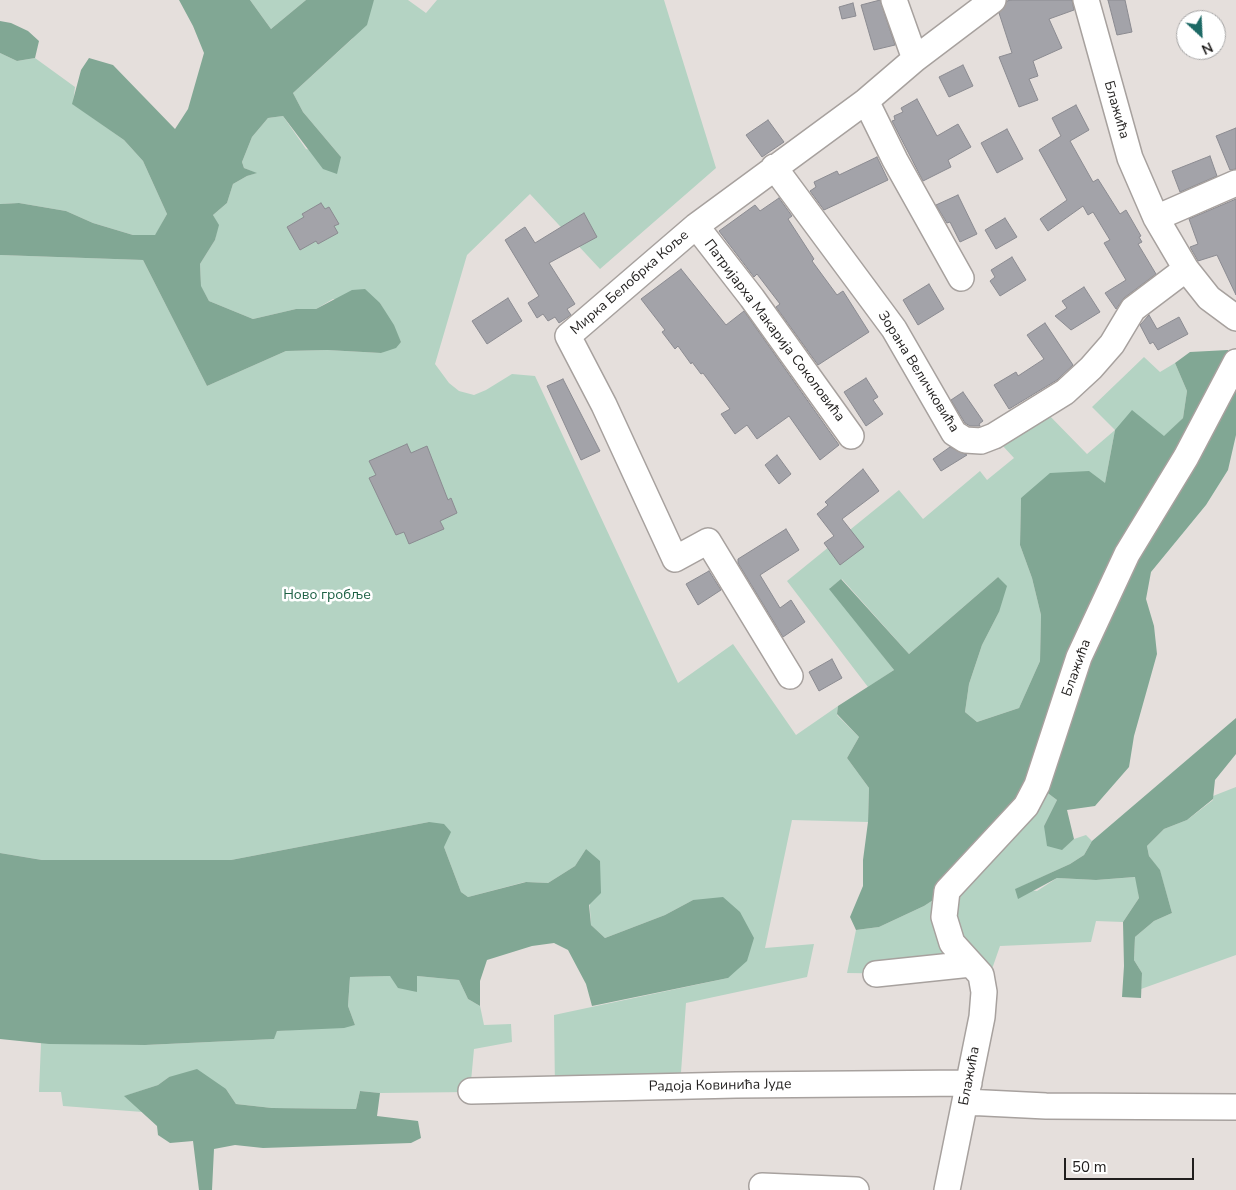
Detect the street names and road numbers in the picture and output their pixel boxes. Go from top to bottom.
street label: Блажића [1100,79,1132,141]
street label: Мирка Белобрка Коље [568,227,692,339]
street label: Патријарха Макарија Соколовића [700,237,848,425]
street label: Зорана Величковића [874,308,962,436]
street label: Блажића [1059,637,1095,699]
street label: Блажића [956,1045,984,1107]
street label: Радоја Ковинића Јуде [648,1076,792,1096]

